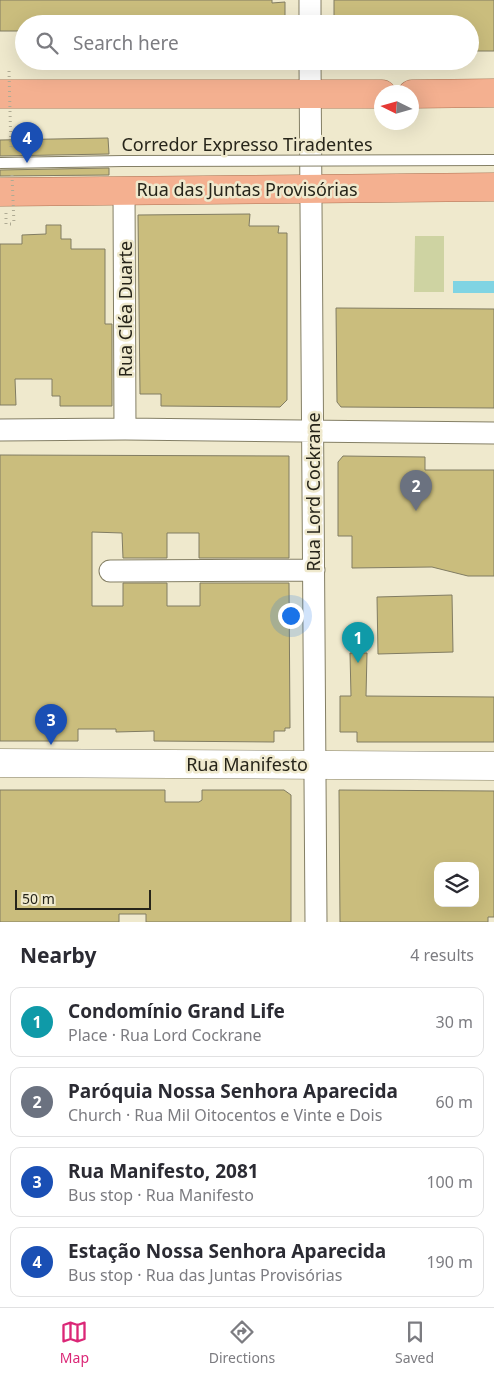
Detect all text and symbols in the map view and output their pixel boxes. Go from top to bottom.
search box [15,15,479,70]
icon: search [33,29,61,57]
text: Search here [73,30,179,56]
north arrow [374,85,419,130]
pin: 4 [11,122,43,163]
street label: Corredor Expresso Tiradentes [121,132,373,156]
street label: Rua das Juntas Provisórias [136,177,358,201]
street label: Rua Cléa Duarte [113,241,137,377]
street label: Rua Lord Cockrane [301,412,325,572]
pin: 2 [400,470,432,511]
your location [278,603,304,629]
pin: 1 [342,622,374,663]
pin: 3 [35,704,67,745]
street label: Rua Manifesto [186,752,308,776]
map controls [434,862,479,907]
button: layers [434,862,479,907]
scale bar [15,887,151,910]
text: 50 m [22,889,55,908]
text: Nearby [20,941,96,969]
text: 4 results [410,944,474,966]
text: Condomínio Grand Life [68,998,285,1024]
text: 1 [32,1011,42,1033]
text: 30 m [436,1011,473,1033]
text: Place · Rua Lord Cockrane [68,1024,262,1046]
text: Paróquia Nossa Senhora Aparecida [68,1078,398,1104]
text: 2 [32,1091,42,1113]
text: 60 m [436,1091,473,1113]
text: Church · Rua Mil Oitocentos e Vinte e Dois [68,1104,382,1126]
text: Rua Manifesto, 2081 [68,1158,259,1184]
text: 3 [32,1171,42,1193]
text: 100 m [426,1171,473,1193]
text: Bus stop · Rua Manifesto [68,1184,254,1206]
text: Estação Nossa Senhora Aparecida [68,1238,386,1264]
text: 4 [32,1251,42,1273]
text: 190 m [426,1251,473,1273]
text: Bus stop · Rua das Juntas Provisórias [68,1264,342,1286]
tab: Map [60,1318,89,1367]
tab: Directions [209,1318,275,1367]
tab: Saved [395,1318,434,1367]

